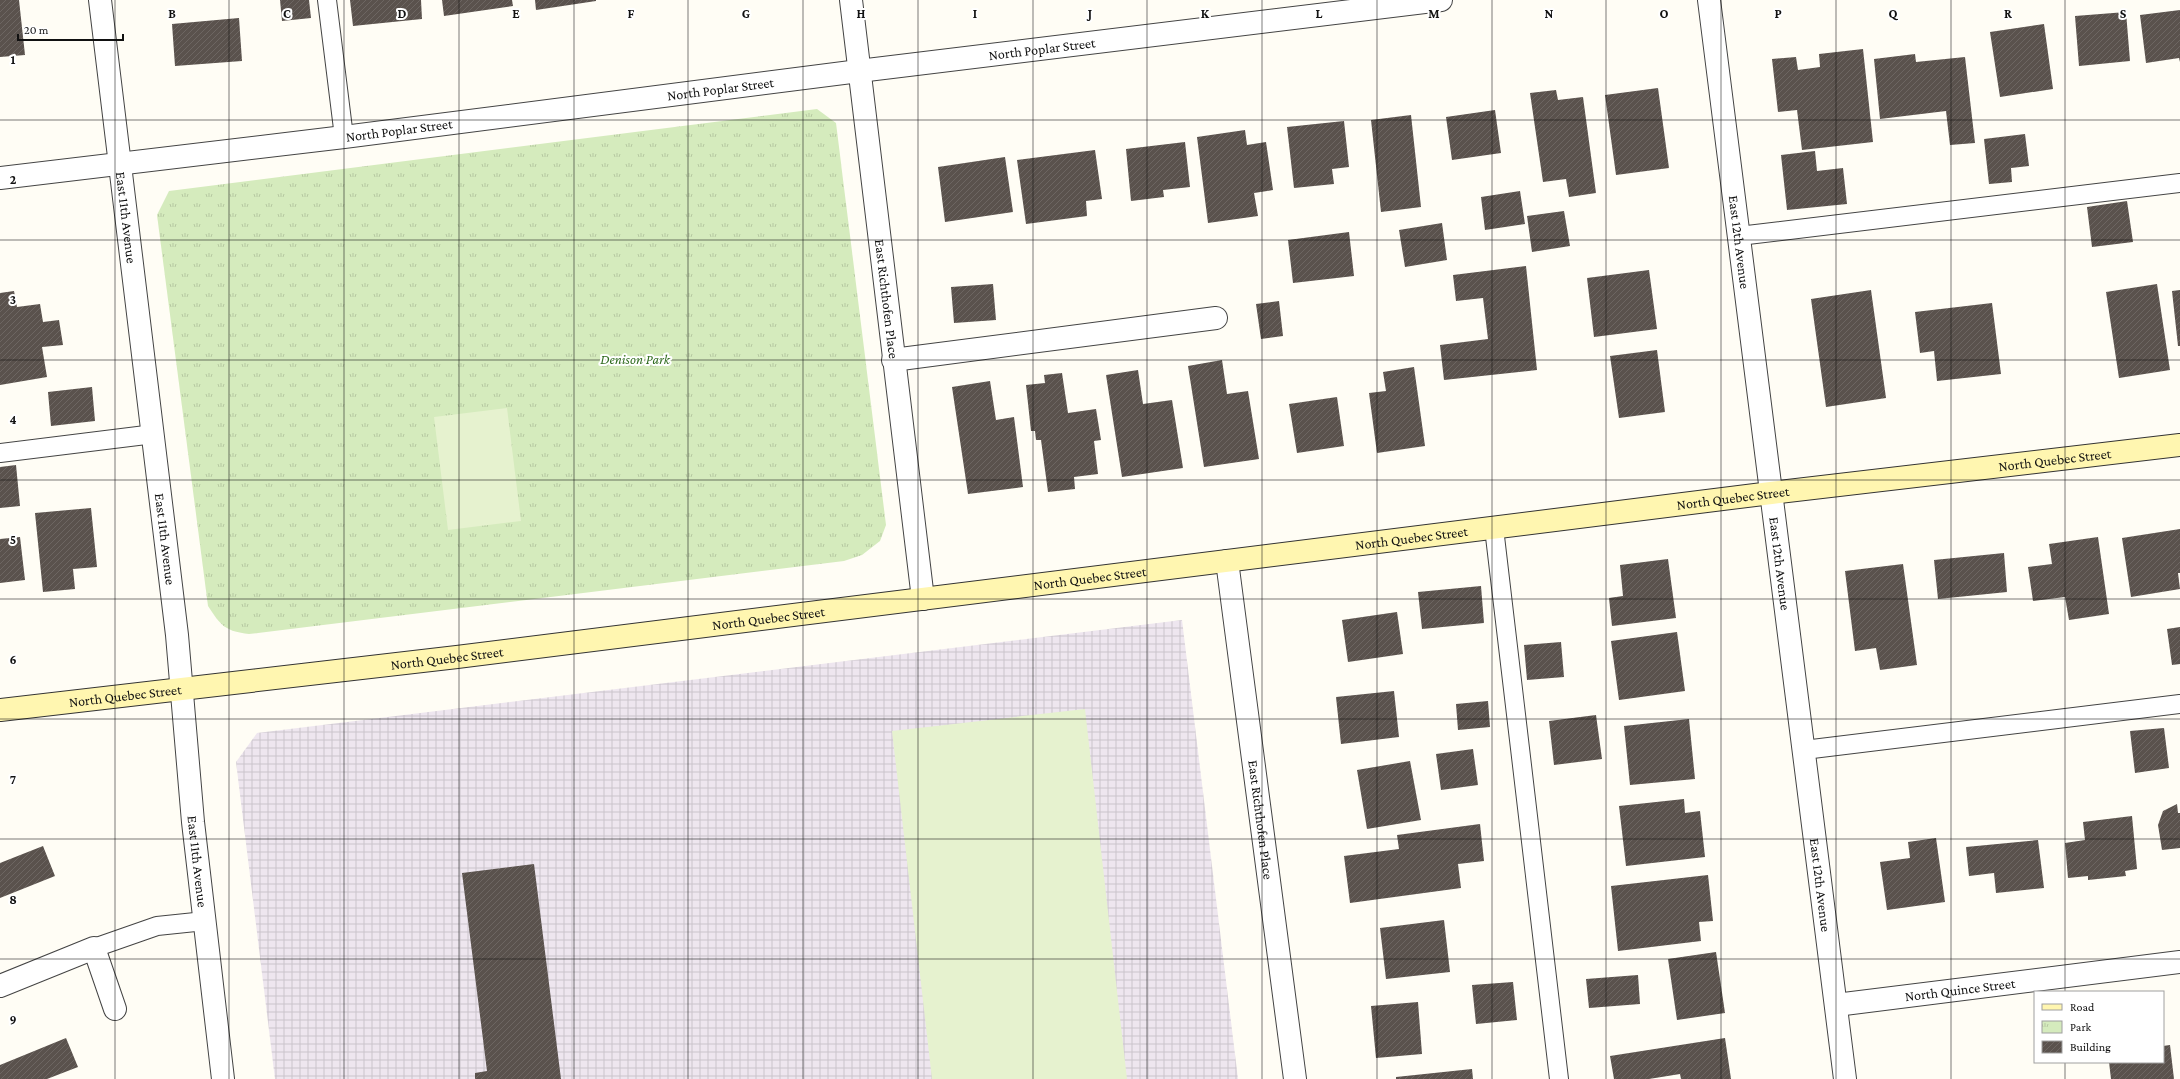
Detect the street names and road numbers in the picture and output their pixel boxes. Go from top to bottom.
street label: North Poplar Street [988,34,1097,63]
street label: North Poplar Street [666,74,775,104]
street label: North Poplar Street [345,115,454,145]
street label: East 11th Avenue [113,171,140,264]
street label: East 12th Avenue [1726,194,1753,290]
street label: East Richthofen Place [872,238,902,359]
street label: North Quebec Street [1998,445,2112,474]
street label: North Quebec Street [1676,483,1791,513]
street label: East 11th Avenue [152,492,179,586]
street label: East 12th Avenue [1766,516,1794,611]
street label: North Quebec Street [1354,523,1469,553]
street label: North Quebec Street [1033,563,1148,593]
street label: North Quebec Street [711,603,826,633]
street label: North Quebec Street [390,643,505,673]
street label: North Quebec Street [68,681,183,710]
street label: East Richthofen Place [1245,759,1277,880]
street label: East 11th Avenue [184,815,211,908]
street label: East 12th Avenue [1807,837,1834,933]
street label: North Quince Street [1904,975,2017,1004]

